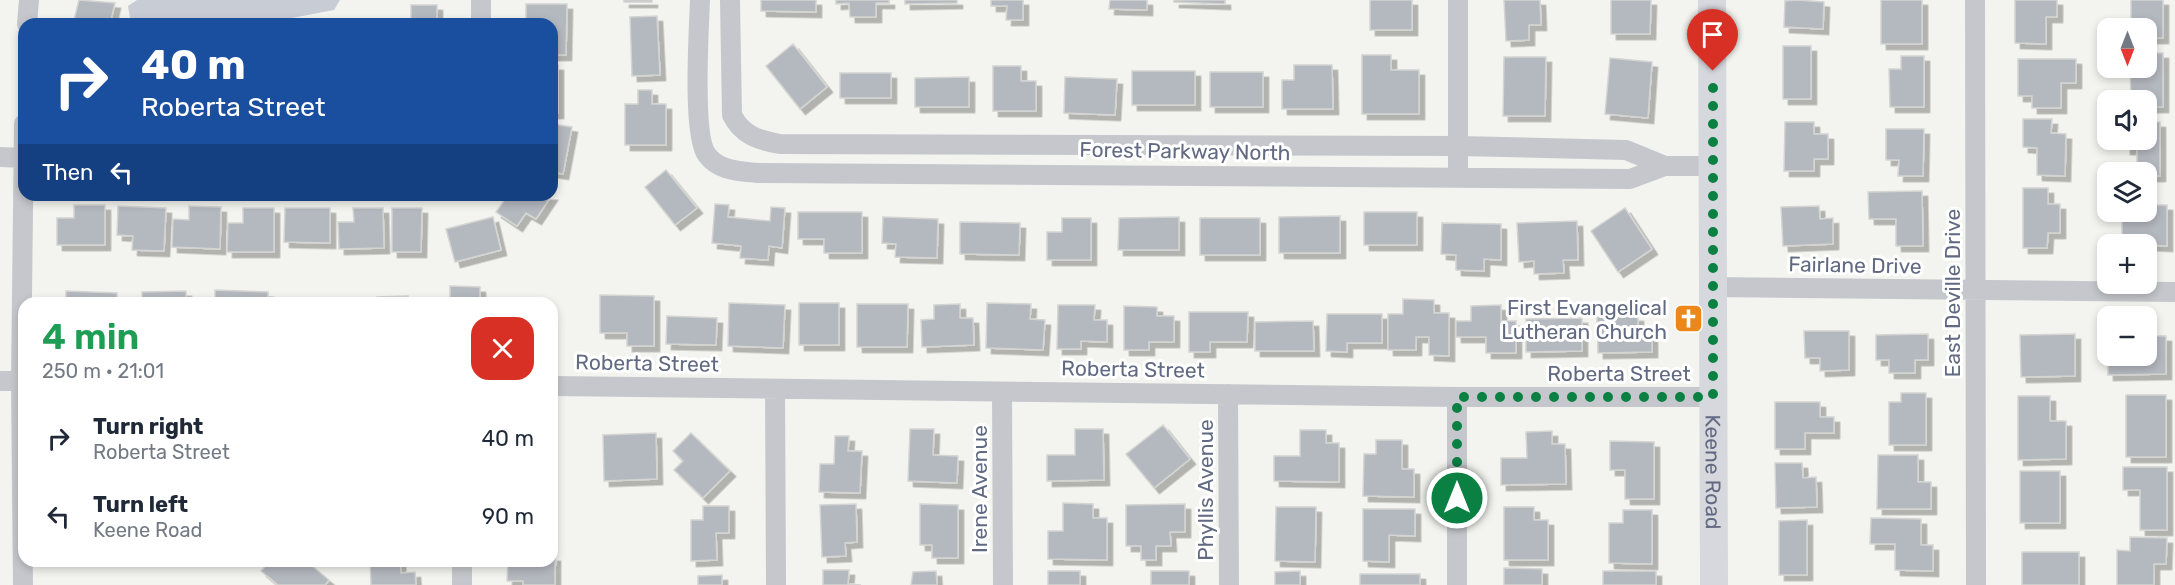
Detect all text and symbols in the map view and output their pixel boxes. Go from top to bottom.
pin [1687,9,1738,71]
icon: arrive [1696,18,1729,51]
north arrow [2097,18,2157,78]
map controls [2097,18,2157,366]
text: 40 m [141,40,246,90]
icon: right [42,42,120,120]
button: sound [2097,90,2157,150]
text: Roberta Street [141,91,326,123]
street label: Forest Parkway North [1079,137,1291,165]
icon: left [105,156,138,189]
text: Then [42,159,93,186]
button: layers [2097,162,2157,222]
street label: East Deville Drive [1940,209,1965,377]
button: + [2097,234,2157,294]
street label: Fairlane Drive [1788,251,1922,279]
place label: First Evangelical Lutheran Church [1501,295,1667,344]
church icon: First Evangelical Lutheran Church [1672,303,1704,335]
button: − [2097,306,2157,366]
text: 4 min [42,315,139,358]
button: close [471,317,534,380]
street label: Roberta Street [575,349,719,377]
street label: Roberta Street [1061,355,1205,383]
text: 250 m · 21:01 [42,359,164,383]
street label: Roberta Street [1547,361,1691,386]
text: Turn right [93,413,203,440]
street label: Keene Road [1701,414,1726,530]
street label: Phyllis Avenue [1193,419,1218,561]
icon: right [42,422,75,455]
text: 40 m [481,425,534,452]
street label: Irene Avenue [967,425,992,553]
text: Roberta Street [93,440,230,464]
position arrow [1425,466,1489,530]
text: Turn left [93,491,188,518]
icon: left [42,500,75,533]
text: 90 m [482,503,534,530]
text: Keene Road [93,518,202,542]

